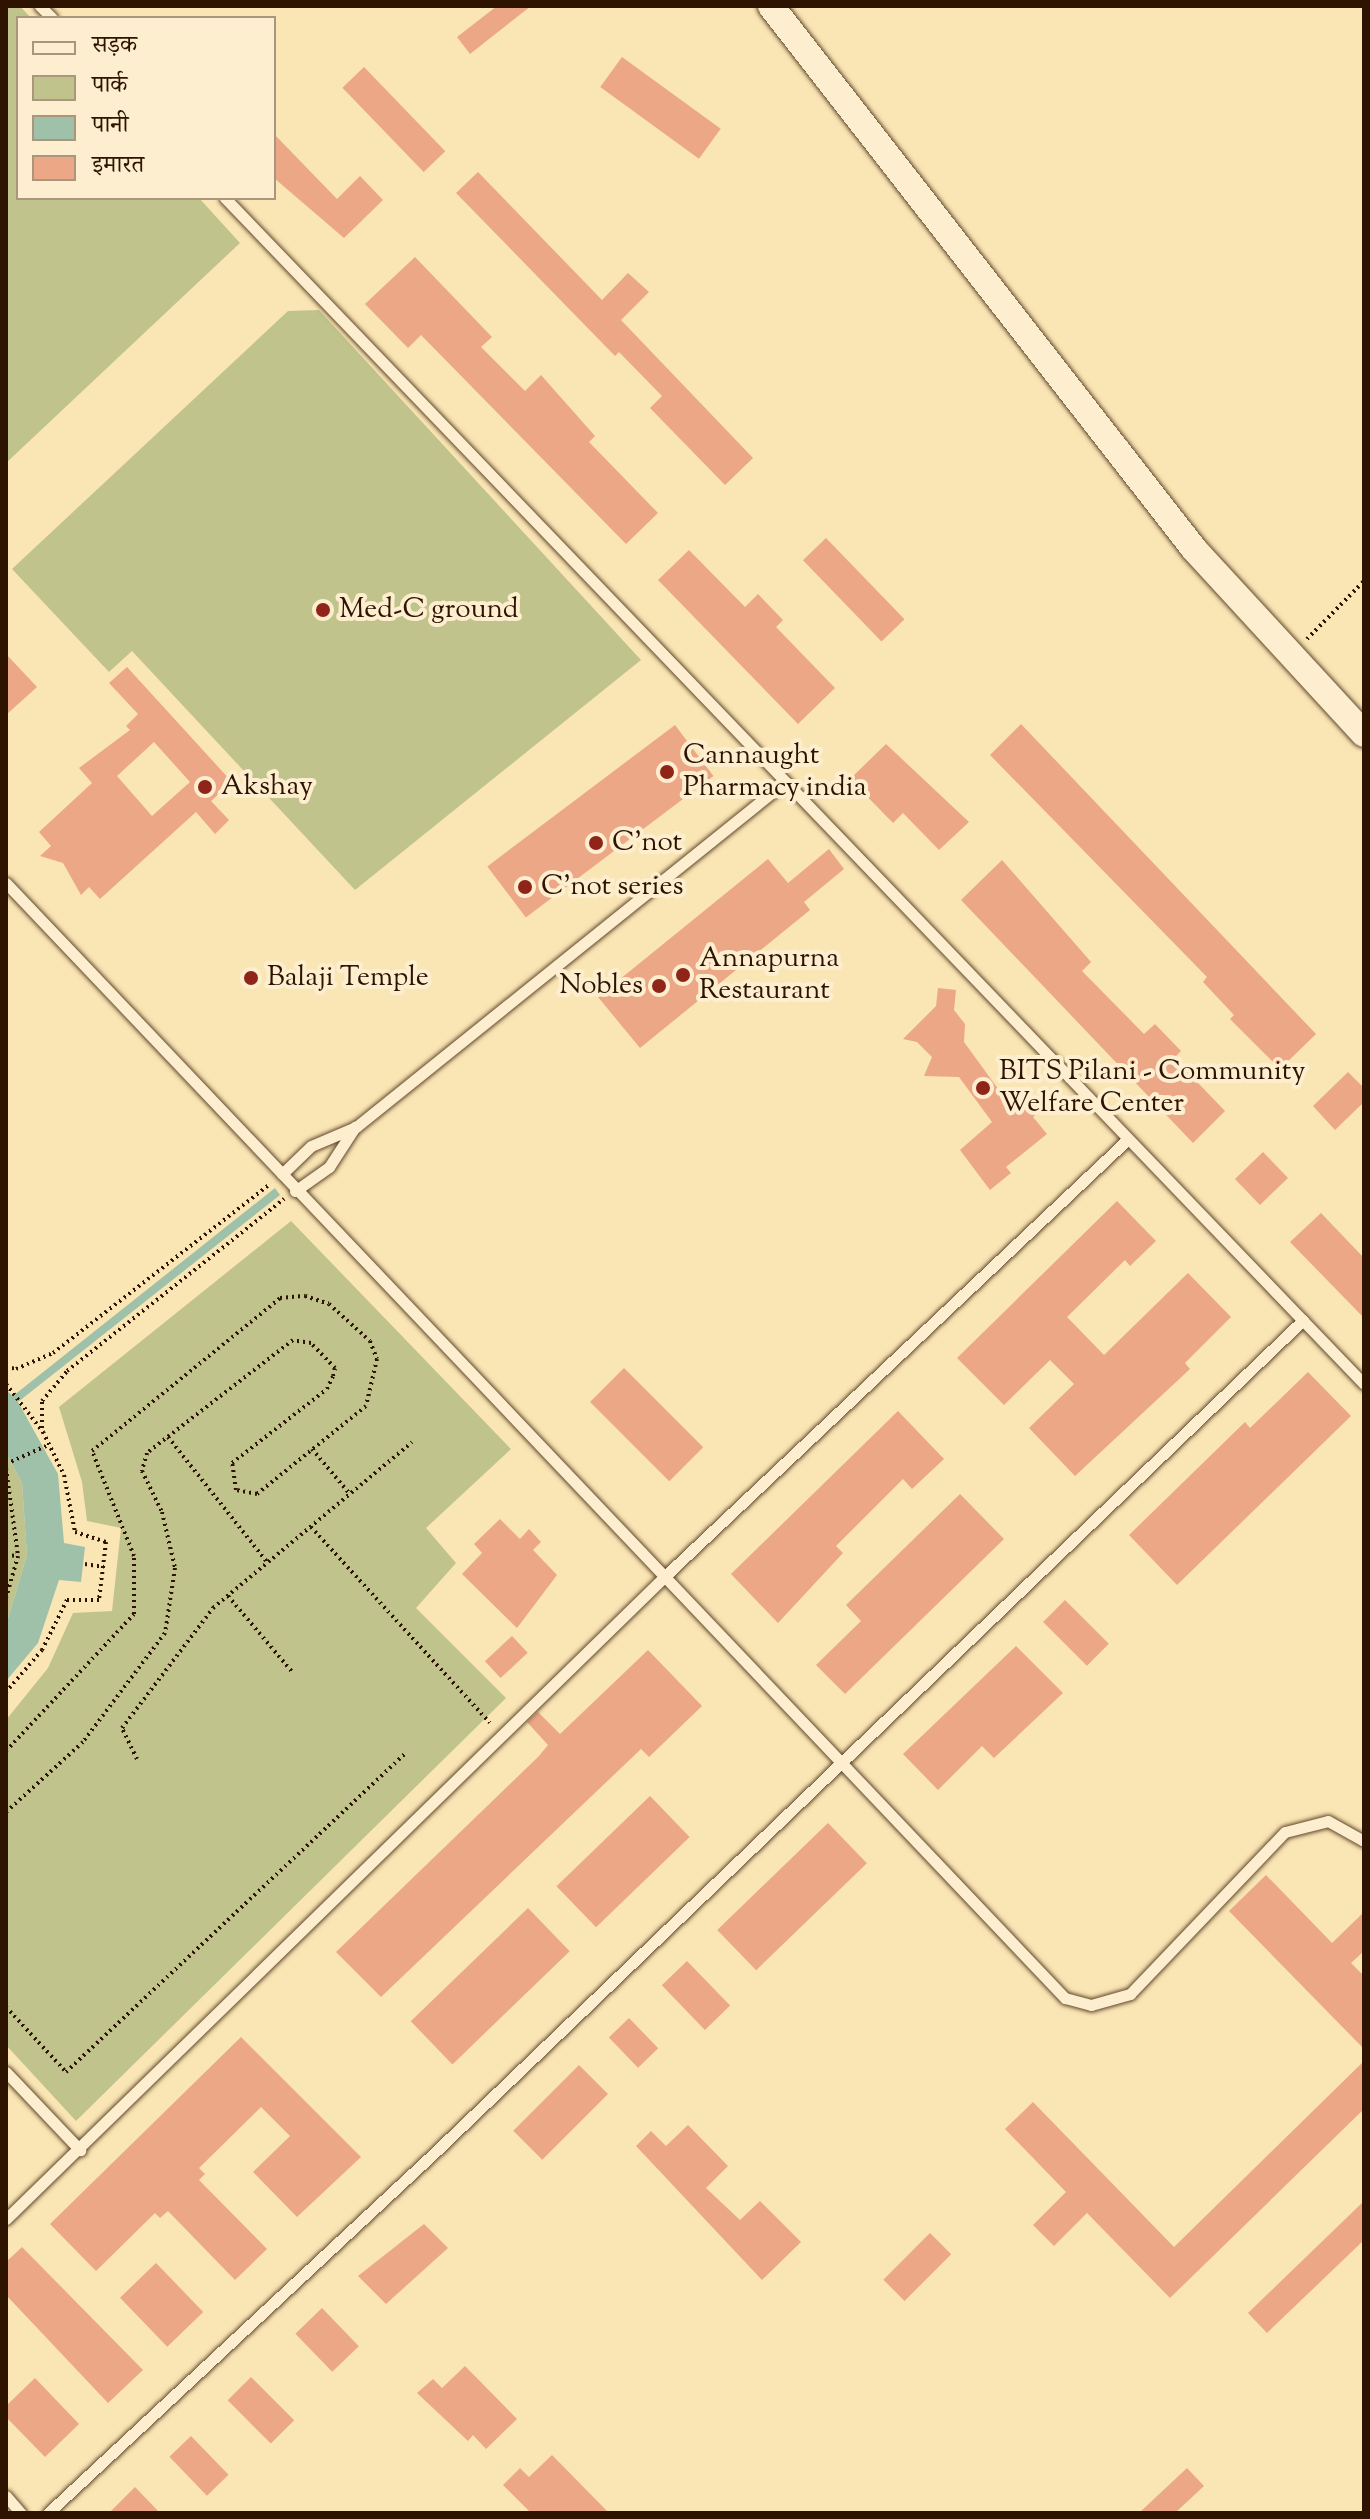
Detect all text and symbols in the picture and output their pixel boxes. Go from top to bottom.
legend [16,16,276,200]
text: सड़क [92,29,137,63]
text: पार्क [92,69,127,103]
text: पानी [92,109,129,143]
text: इमारत [92,149,144,183]
place label: Med-C ground [339,593,519,627]
marker: Med-C ground [314,601,332,619]
place label: Cannaught Pharmacy india [683,739,867,805]
marker: Cannaught Pharmacy india [658,763,676,781]
place label: Akshay [221,770,313,804]
marker: Akshay [196,778,214,796]
place label: C'not [612,826,682,860]
marker: C'not [587,834,605,852]
place label: C'not series [541,870,684,904]
marker: C'not series [516,878,534,896]
place label: Annapurna Restaurant [699,942,839,1008]
place label: Balaji Temple [267,961,429,995]
marker: Annapurna Restaurant [674,966,692,984]
marker: Balaji Temple [242,969,260,987]
place label: Nobles [559,969,643,1003]
marker: Nobles [650,977,668,995]
place label: BITS Pilani - Community Welfare Center [999,1055,1305,1121]
marker: BITS Pilani - Community Welfare Center [974,1079,992,1097]

